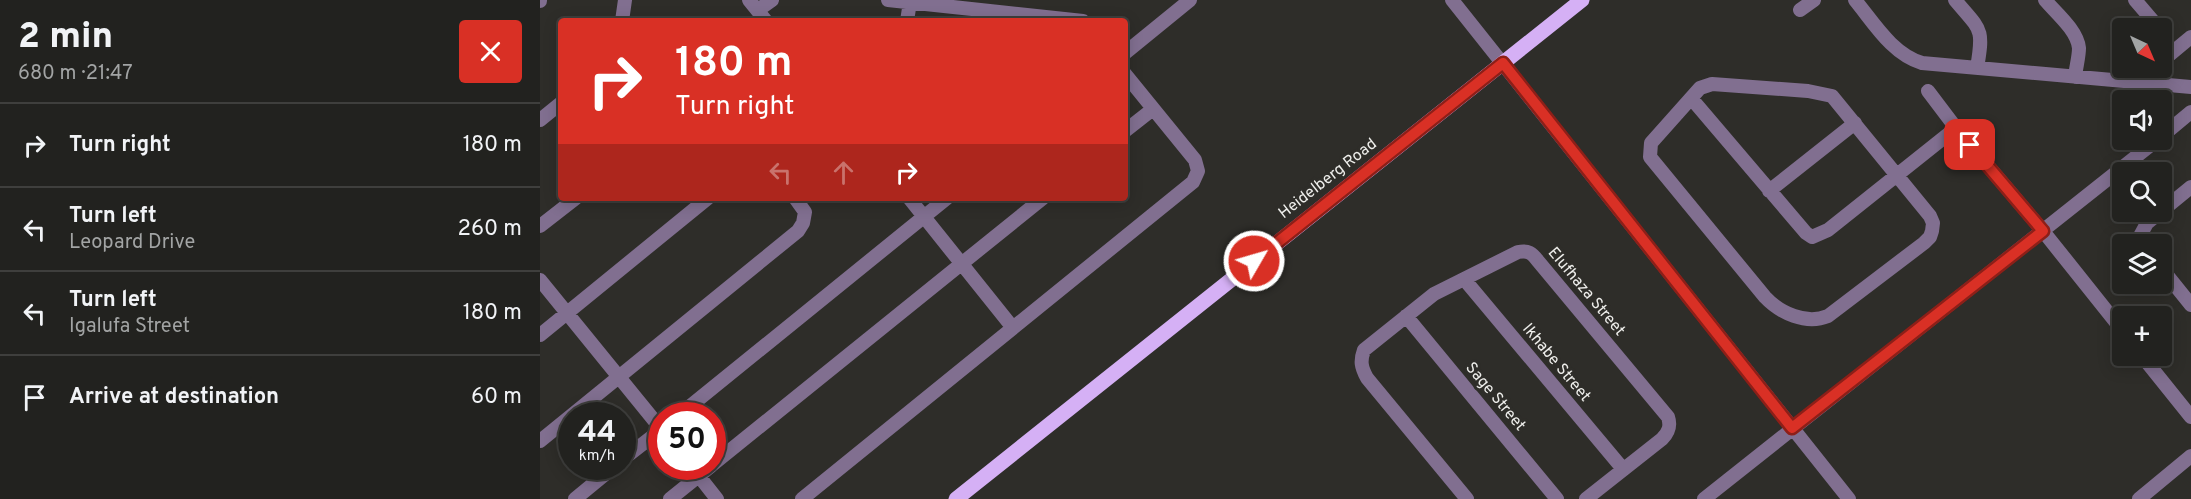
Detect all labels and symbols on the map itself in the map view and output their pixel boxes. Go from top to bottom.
north arrow [2112,18,2172,78]
pin [1944,119,1995,170]
street label: Heidelberg Road [1275,134,1381,224]
position arrow [1222,229,1286,293]
street label: Elufhaza Street [1543,243,1629,341]
street label: Ikhabe Street [1517,320,1595,406]
street label: Sage Street [1460,359,1530,435]
speed limit sign: 50 [648,402,726,480]

